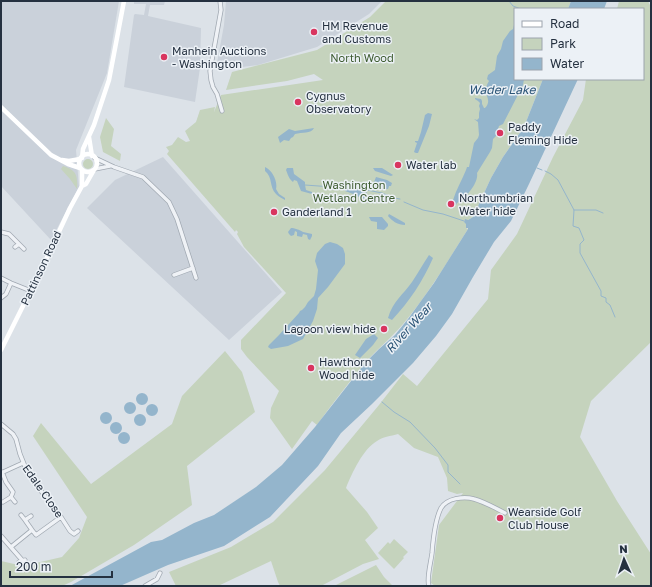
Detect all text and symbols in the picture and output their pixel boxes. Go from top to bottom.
legend [514,8,644,80]
text: Road [550,16,579,31]
place label: HM Revenue and Customs [322,19,391,45]
marker: HM Revenue and Customs [309,27,319,37]
text: Park [550,36,576,51]
place label: Manhein Auctions - Washington [172,44,267,70]
park label: North Wood [330,51,394,64]
marker: Manhein Auctions - Washington [159,52,169,62]
text: Water [550,56,584,71]
water label: Wader Lake [468,82,537,97]
place label: Cygnus Observatory [306,89,371,115]
marker: Cygnus Observatory [293,97,303,107]
place label: Paddy Fleming Hide [508,120,578,146]
marker: Paddy Fleming Hide [495,128,505,138]
place label: Water lab [406,158,457,171]
marker: Water lab [393,160,403,170]
park label: Washington Wetland Centre [313,178,395,204]
place label: Northumbrian Water hide [459,191,533,217]
marker: Northumbrian Water hide [446,199,456,209]
place label: Ganderland 1 [282,205,352,218]
marker: Ganderland 1 [269,207,279,217]
street label: Pattinson Road [18,229,63,307]
water label: River Wear [382,298,436,356]
place label: Lagoon view hide [284,322,376,335]
marker: Lagoon view hide [379,324,389,334]
place label: Hawthorn Wood hide [319,355,375,381]
marker: Hawthorn Wood hide [306,363,316,373]
street label: Edale Close [20,462,66,520]
place label: Wearside Golf Club House [508,505,581,531]
marker: Wearside Golf Club House [495,513,505,523]
north arrow [604,539,644,579]
text: N [619,542,628,555]
scale bar [10,553,112,579]
text: 200 m [16,559,51,574]

